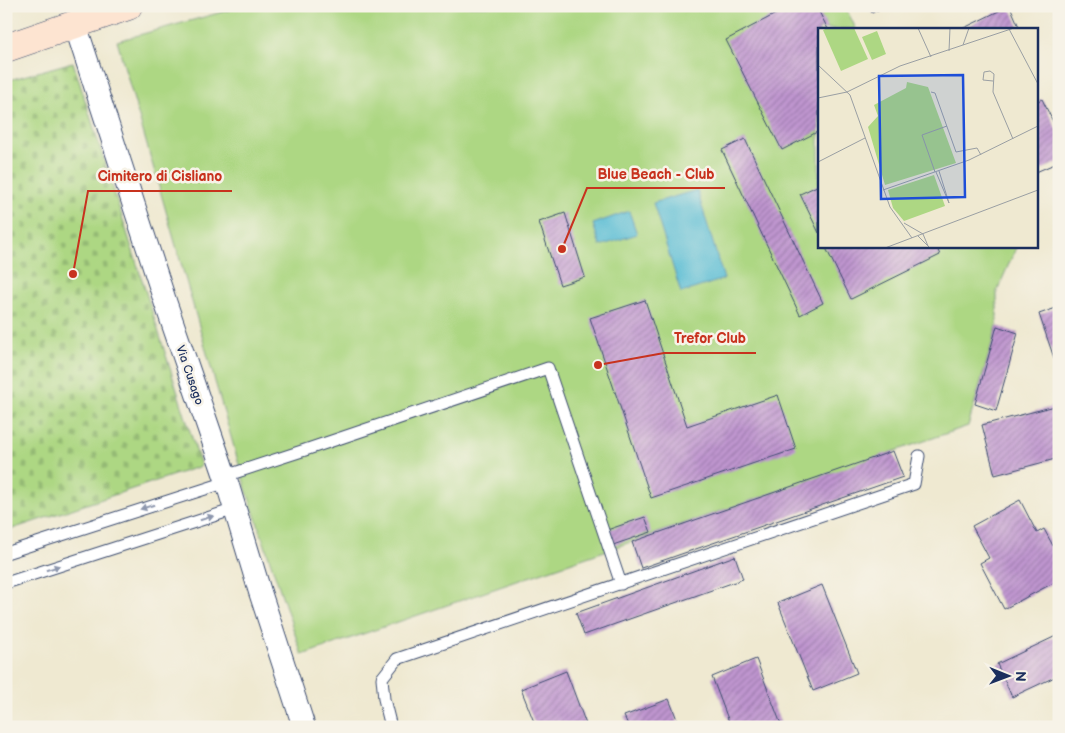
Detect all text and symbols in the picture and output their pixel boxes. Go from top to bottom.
inset map [818,28,1038,248]
callout: Blue Beach - Club [587,159,725,188]
callout: Cimitero di Cisliano [88,162,232,191]
text: Blue Beach - Club [597,166,715,183]
text: Cimitero di Cisliano [98,168,222,185]
callout: Trefor Club [664,324,756,353]
text: Trefor Club [674,330,746,347]
street label: Via Cusago [172,343,207,407]
one-way arrow [139,504,154,512]
one-way arrow [200,513,215,521]
one-way arrow [45,563,60,571]
north arrow [982,650,1032,700]
text: N [1012,671,1029,682]

